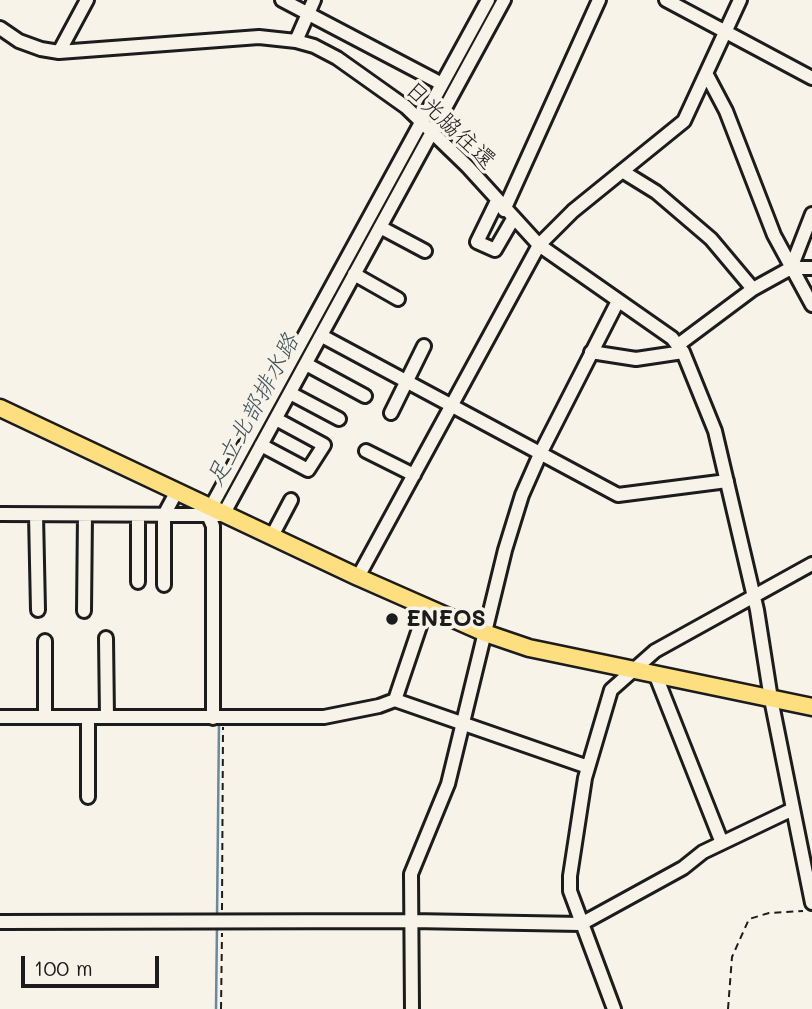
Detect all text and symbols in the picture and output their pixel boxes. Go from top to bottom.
street label: 日光脇往還 [399,75,501,175]
water label: 足立北部排水路 [201,329,305,491]
place label: ENEOS [406,605,486,633]
marker: ENEOS [384,611,400,627]
scale bar [24,942,163,986]
text: 100 m [34,954,93,981]

